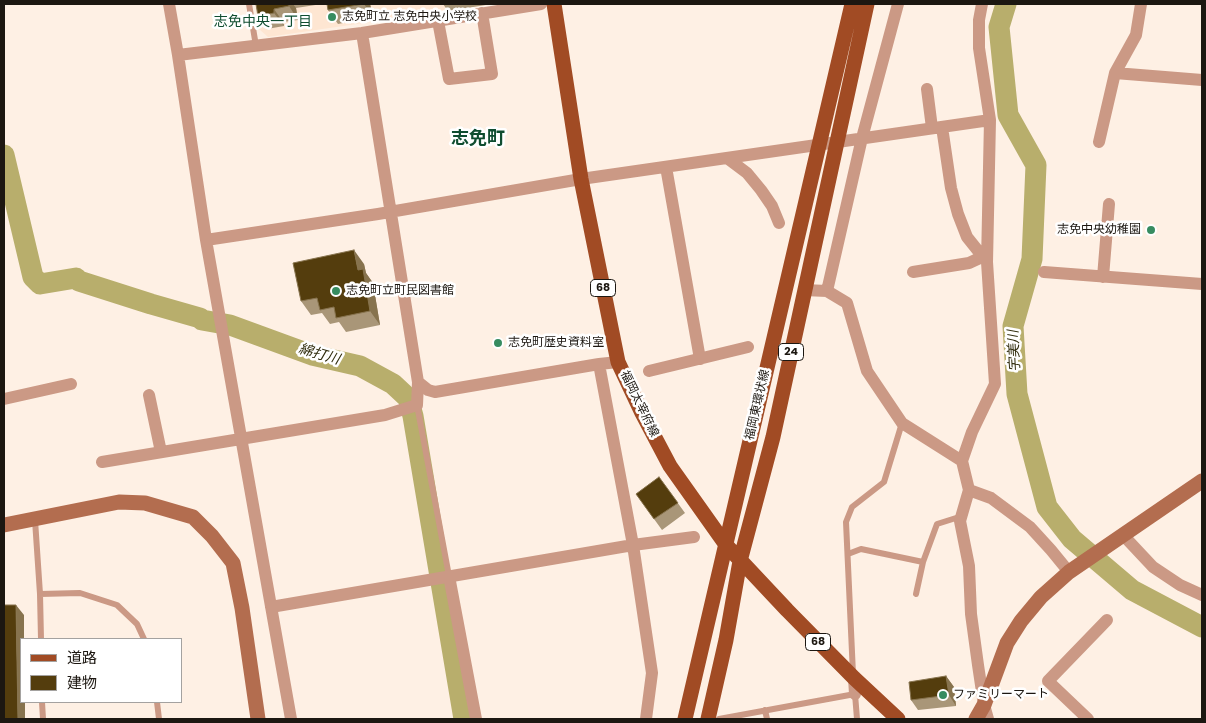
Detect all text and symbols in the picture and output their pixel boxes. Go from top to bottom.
place label: 志免町立 志免中央小学校 [342,10,477,24]
marker: 志免町立 志免中央小学校 [326,11,338,23]
district label: 志免中央一丁目 [214,14,312,30]
district label: 志免町 [451,128,505,150]
place label: 志免中央幼稚園 [1057,223,1141,237]
marker: 志免中央幼稚園 [1145,224,1157,236]
road number: 68 [590,280,616,296]
place label: 志免町立町民図書館 [346,284,454,298]
marker: 志免町立町民図書館 [330,285,342,297]
water label: 宇美川 [1006,330,1024,372]
place label: 志免町歴史資料室 [508,336,604,350]
marker: 志免町歴史資料室 [492,337,504,349]
water label: 綿打川 [296,341,342,369]
road number: 24 [778,344,804,361]
street label: 福岡太宰府線 [617,368,661,440]
street label: 福岡東環状線 [743,368,773,442]
road number: 68 [806,634,830,650]
legend [20,638,182,703]
text: 道路 [67,647,97,668]
text: 建物 [67,672,97,693]
place label: ファミリーマート [953,688,1049,702]
marker: ファミリーマート [937,689,949,701]

